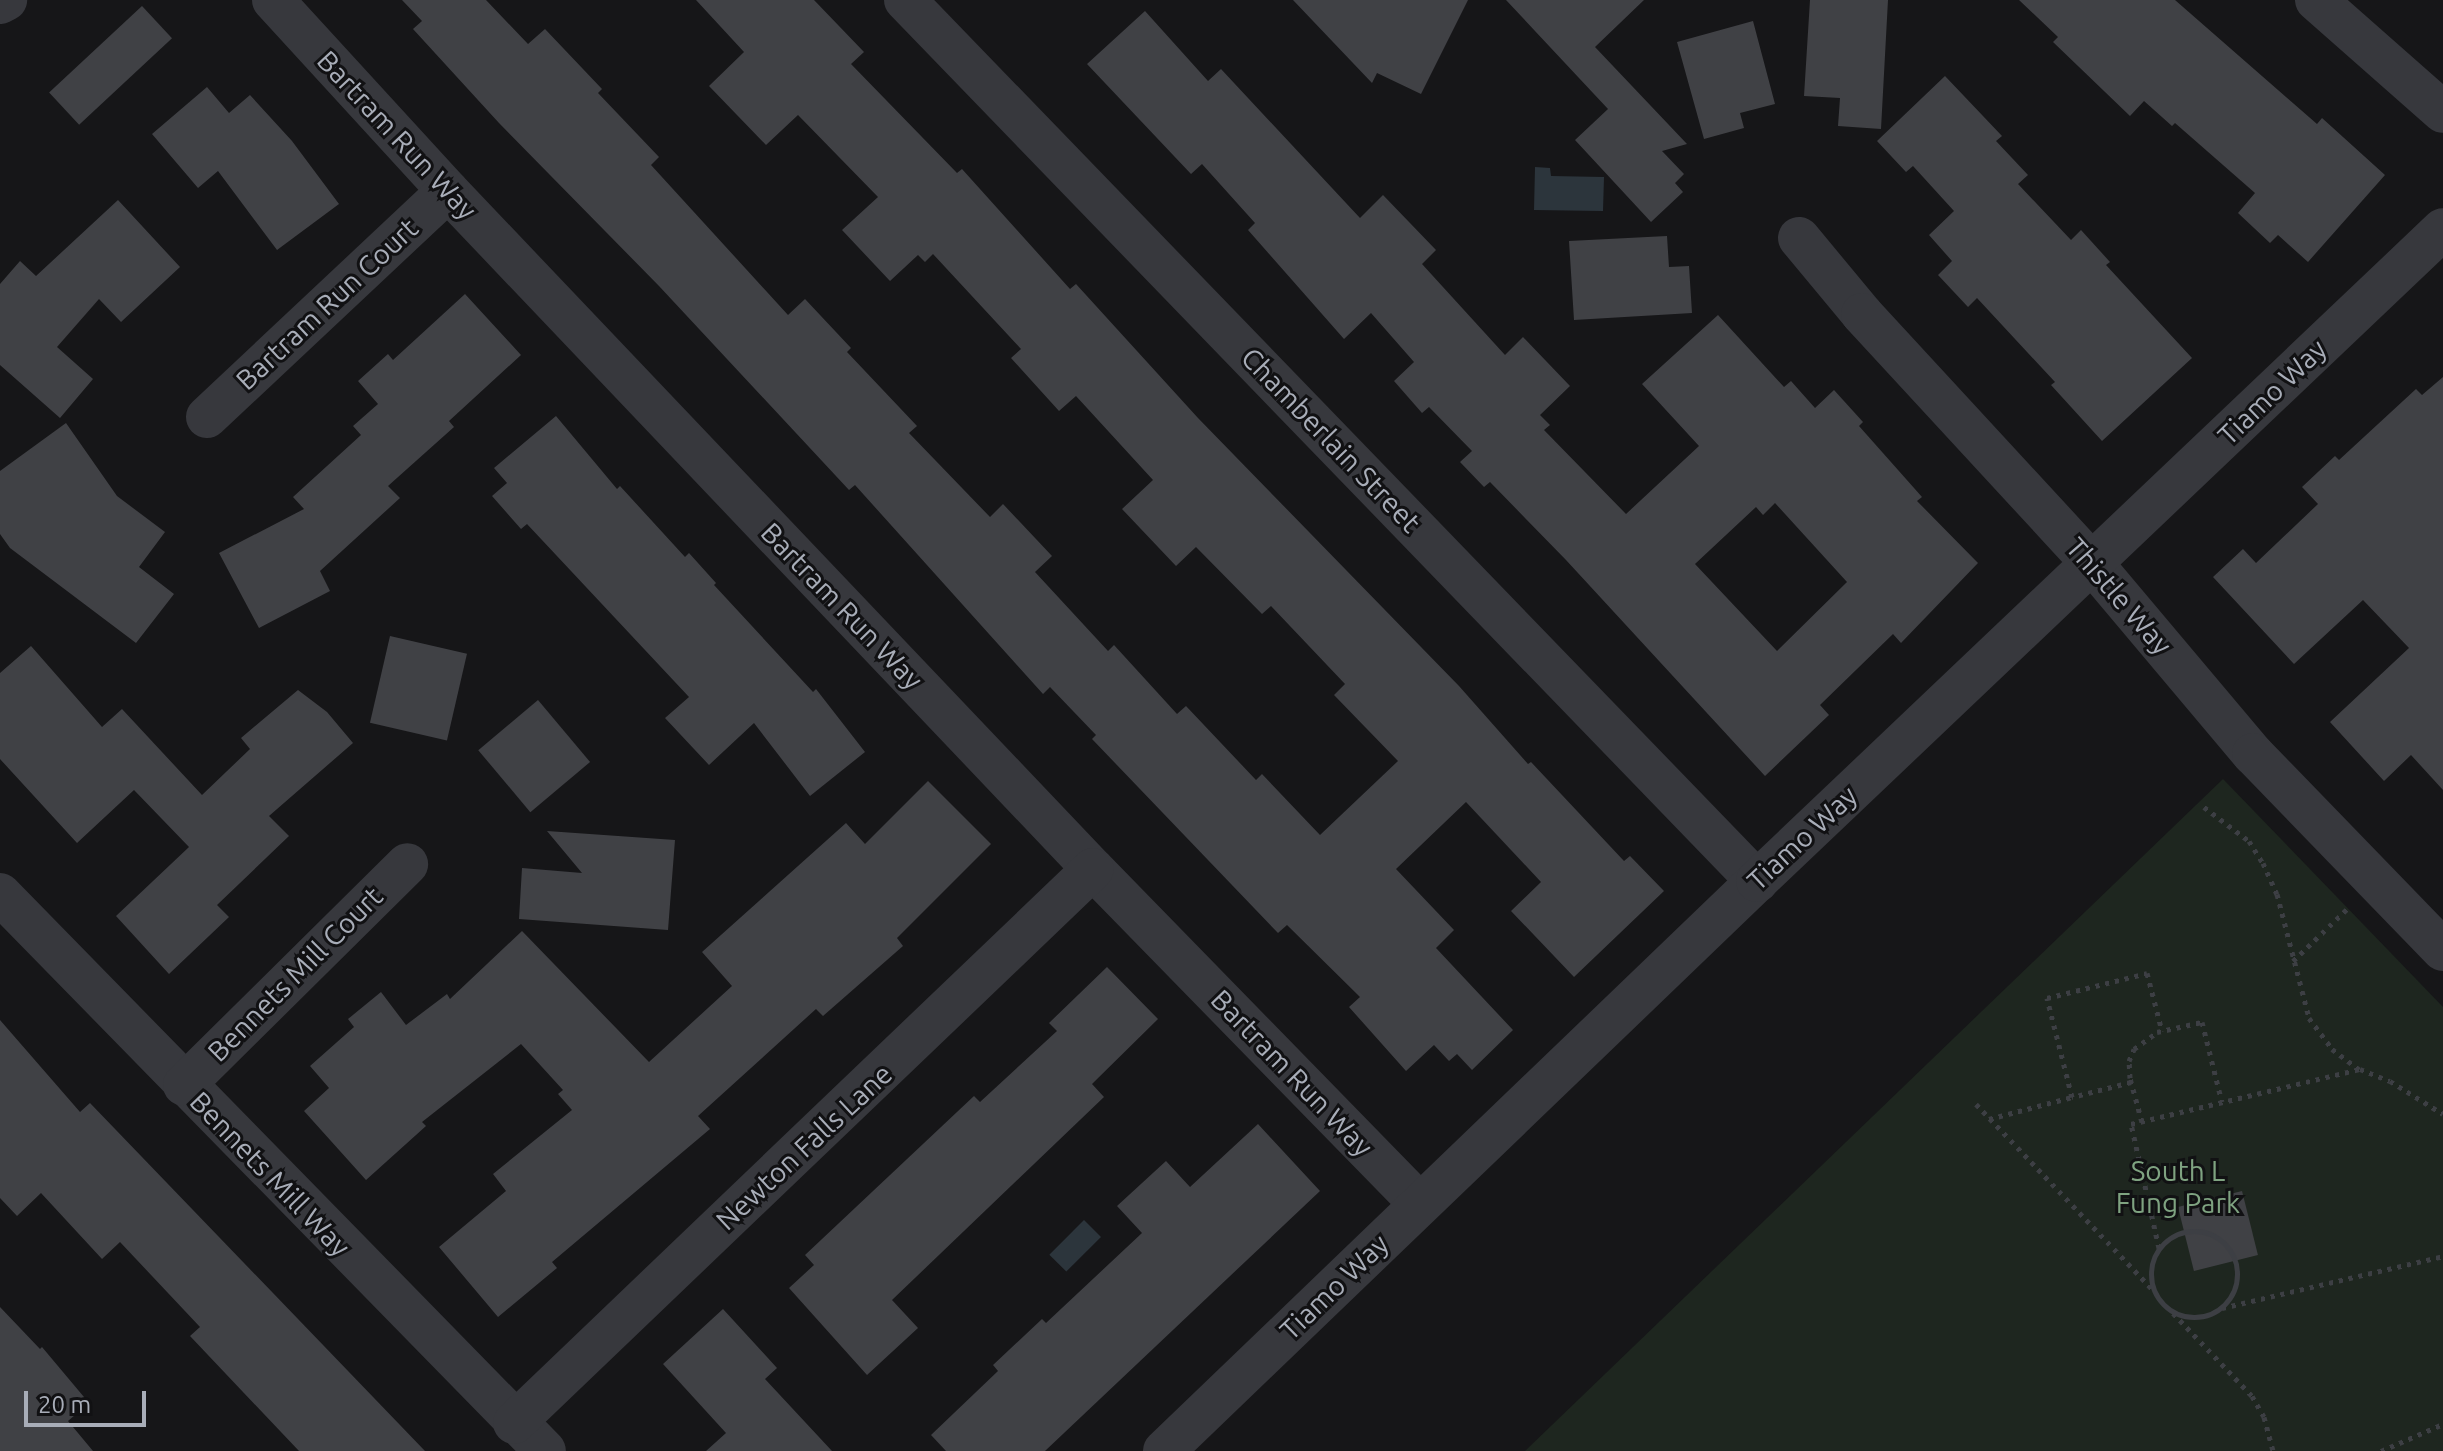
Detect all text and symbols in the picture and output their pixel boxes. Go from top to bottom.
street label: Bartram Run Way [310,44,484,226]
street label: Bartram Run Court [229,211,425,397]
street label: Tiamo Way [2211,332,2333,452]
street label: Chamberlain Street [1234,341,1428,539]
street label: Bartram Run Way [754,516,930,696]
street label: Thistle Way [2059,531,2179,661]
street label: Tiamo Way [1740,779,1864,897]
street label: Bennets Mill Court [201,880,389,1068]
street label: Bartram Run Way [1204,983,1380,1163]
street label: Newton Falls Lane [709,1057,899,1237]
street label: Bennets Mill Way [183,1085,357,1263]
park label: South L Fung Park [2116,1154,2240,1220]
street label: Tiamo Way [1273,1227,1395,1347]
scale bar [28,1375,150,1425]
text: 20 m [38,1391,91,1418]

